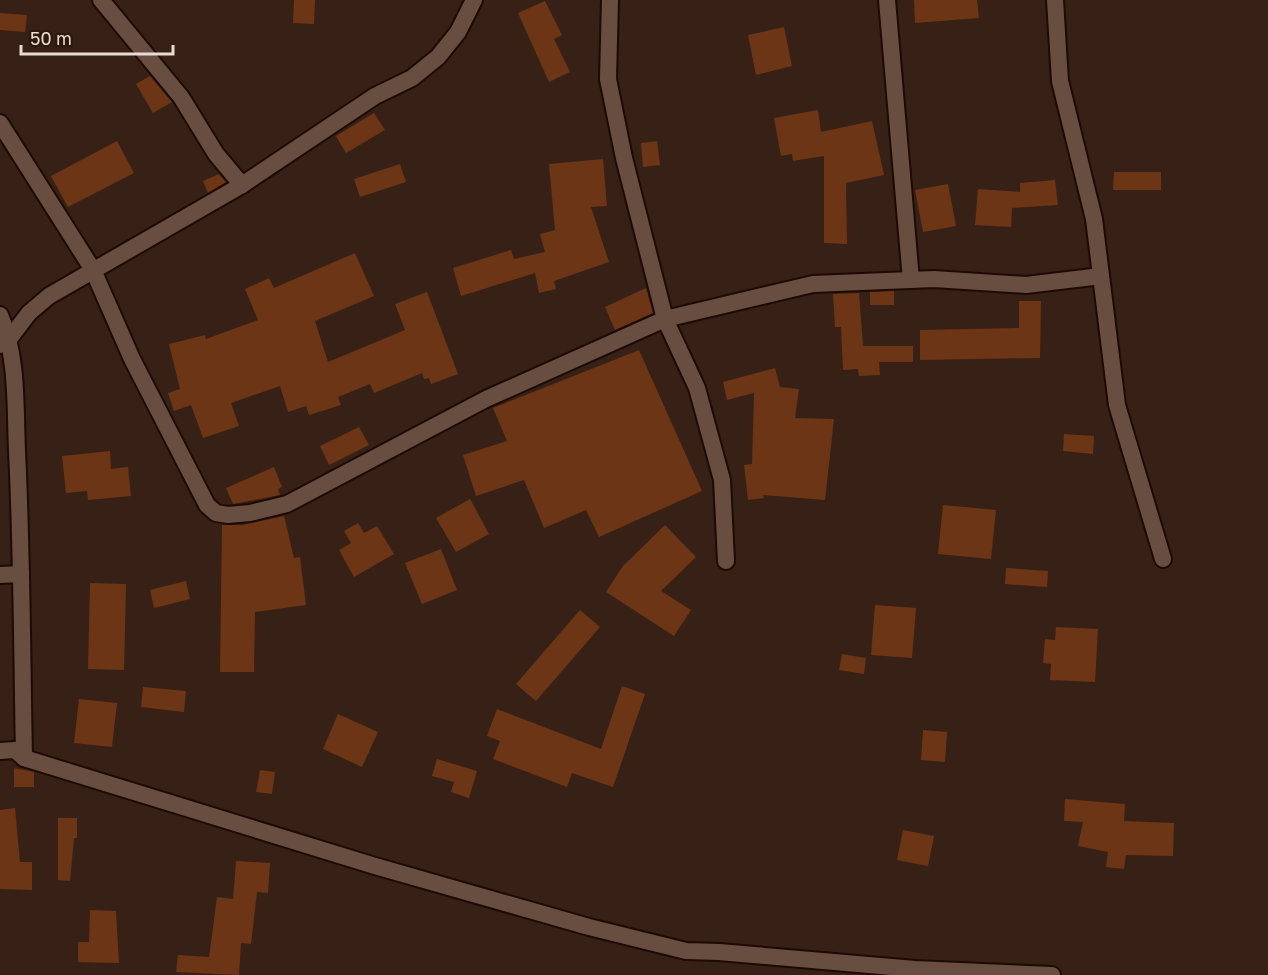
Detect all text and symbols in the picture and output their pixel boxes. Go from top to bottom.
scale bar [21,18,172,56]
text: 50 m [30,27,72,49]

